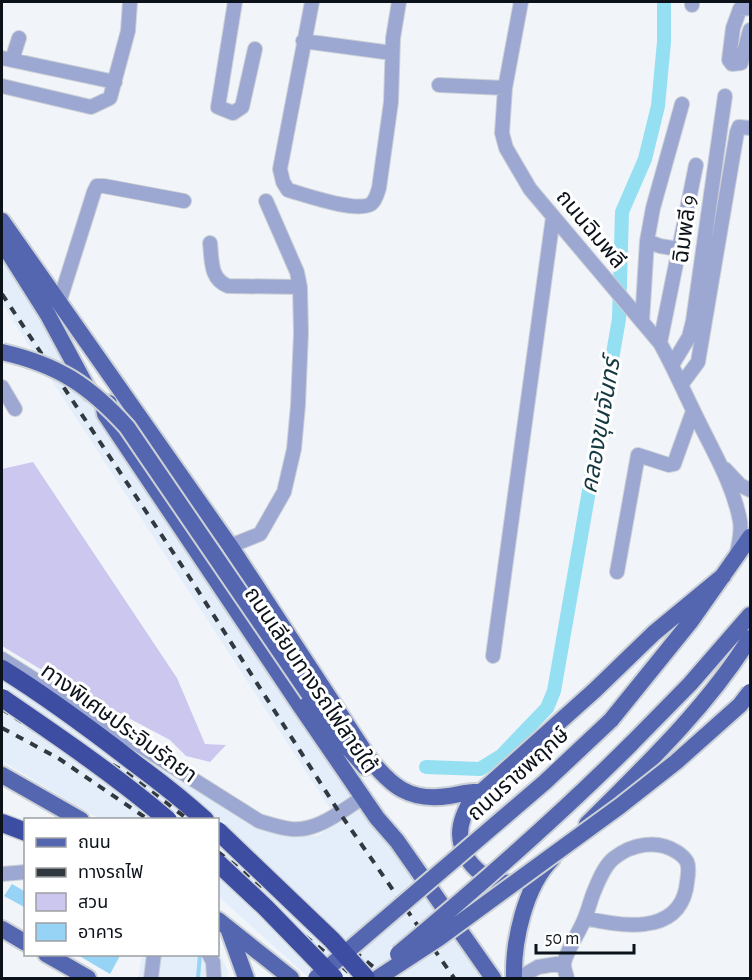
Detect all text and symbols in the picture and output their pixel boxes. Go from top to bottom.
street label: ถนนฉิมพลี [552,186,630,272]
street label: ฉิมพลี 9 [669,193,701,265]
water label: คลองขุนจันทร์ [577,351,628,496]
street label: ถนนเลียบทางรถไฟสายใต้ [241,582,382,777]
street label: ทางพิเศษประจิมรัถยา [37,659,201,787]
street label: ถนนราชพฤกษ์ [463,723,573,825]
legend [24,818,219,956]
text: ถนน [78,834,111,852]
text: ทางรถไฟ [78,863,143,882]
text: สวน [78,894,108,912]
scale bar [536,917,634,955]
text: อาคาร [78,924,123,942]
text: 50 m [545,930,579,948]

